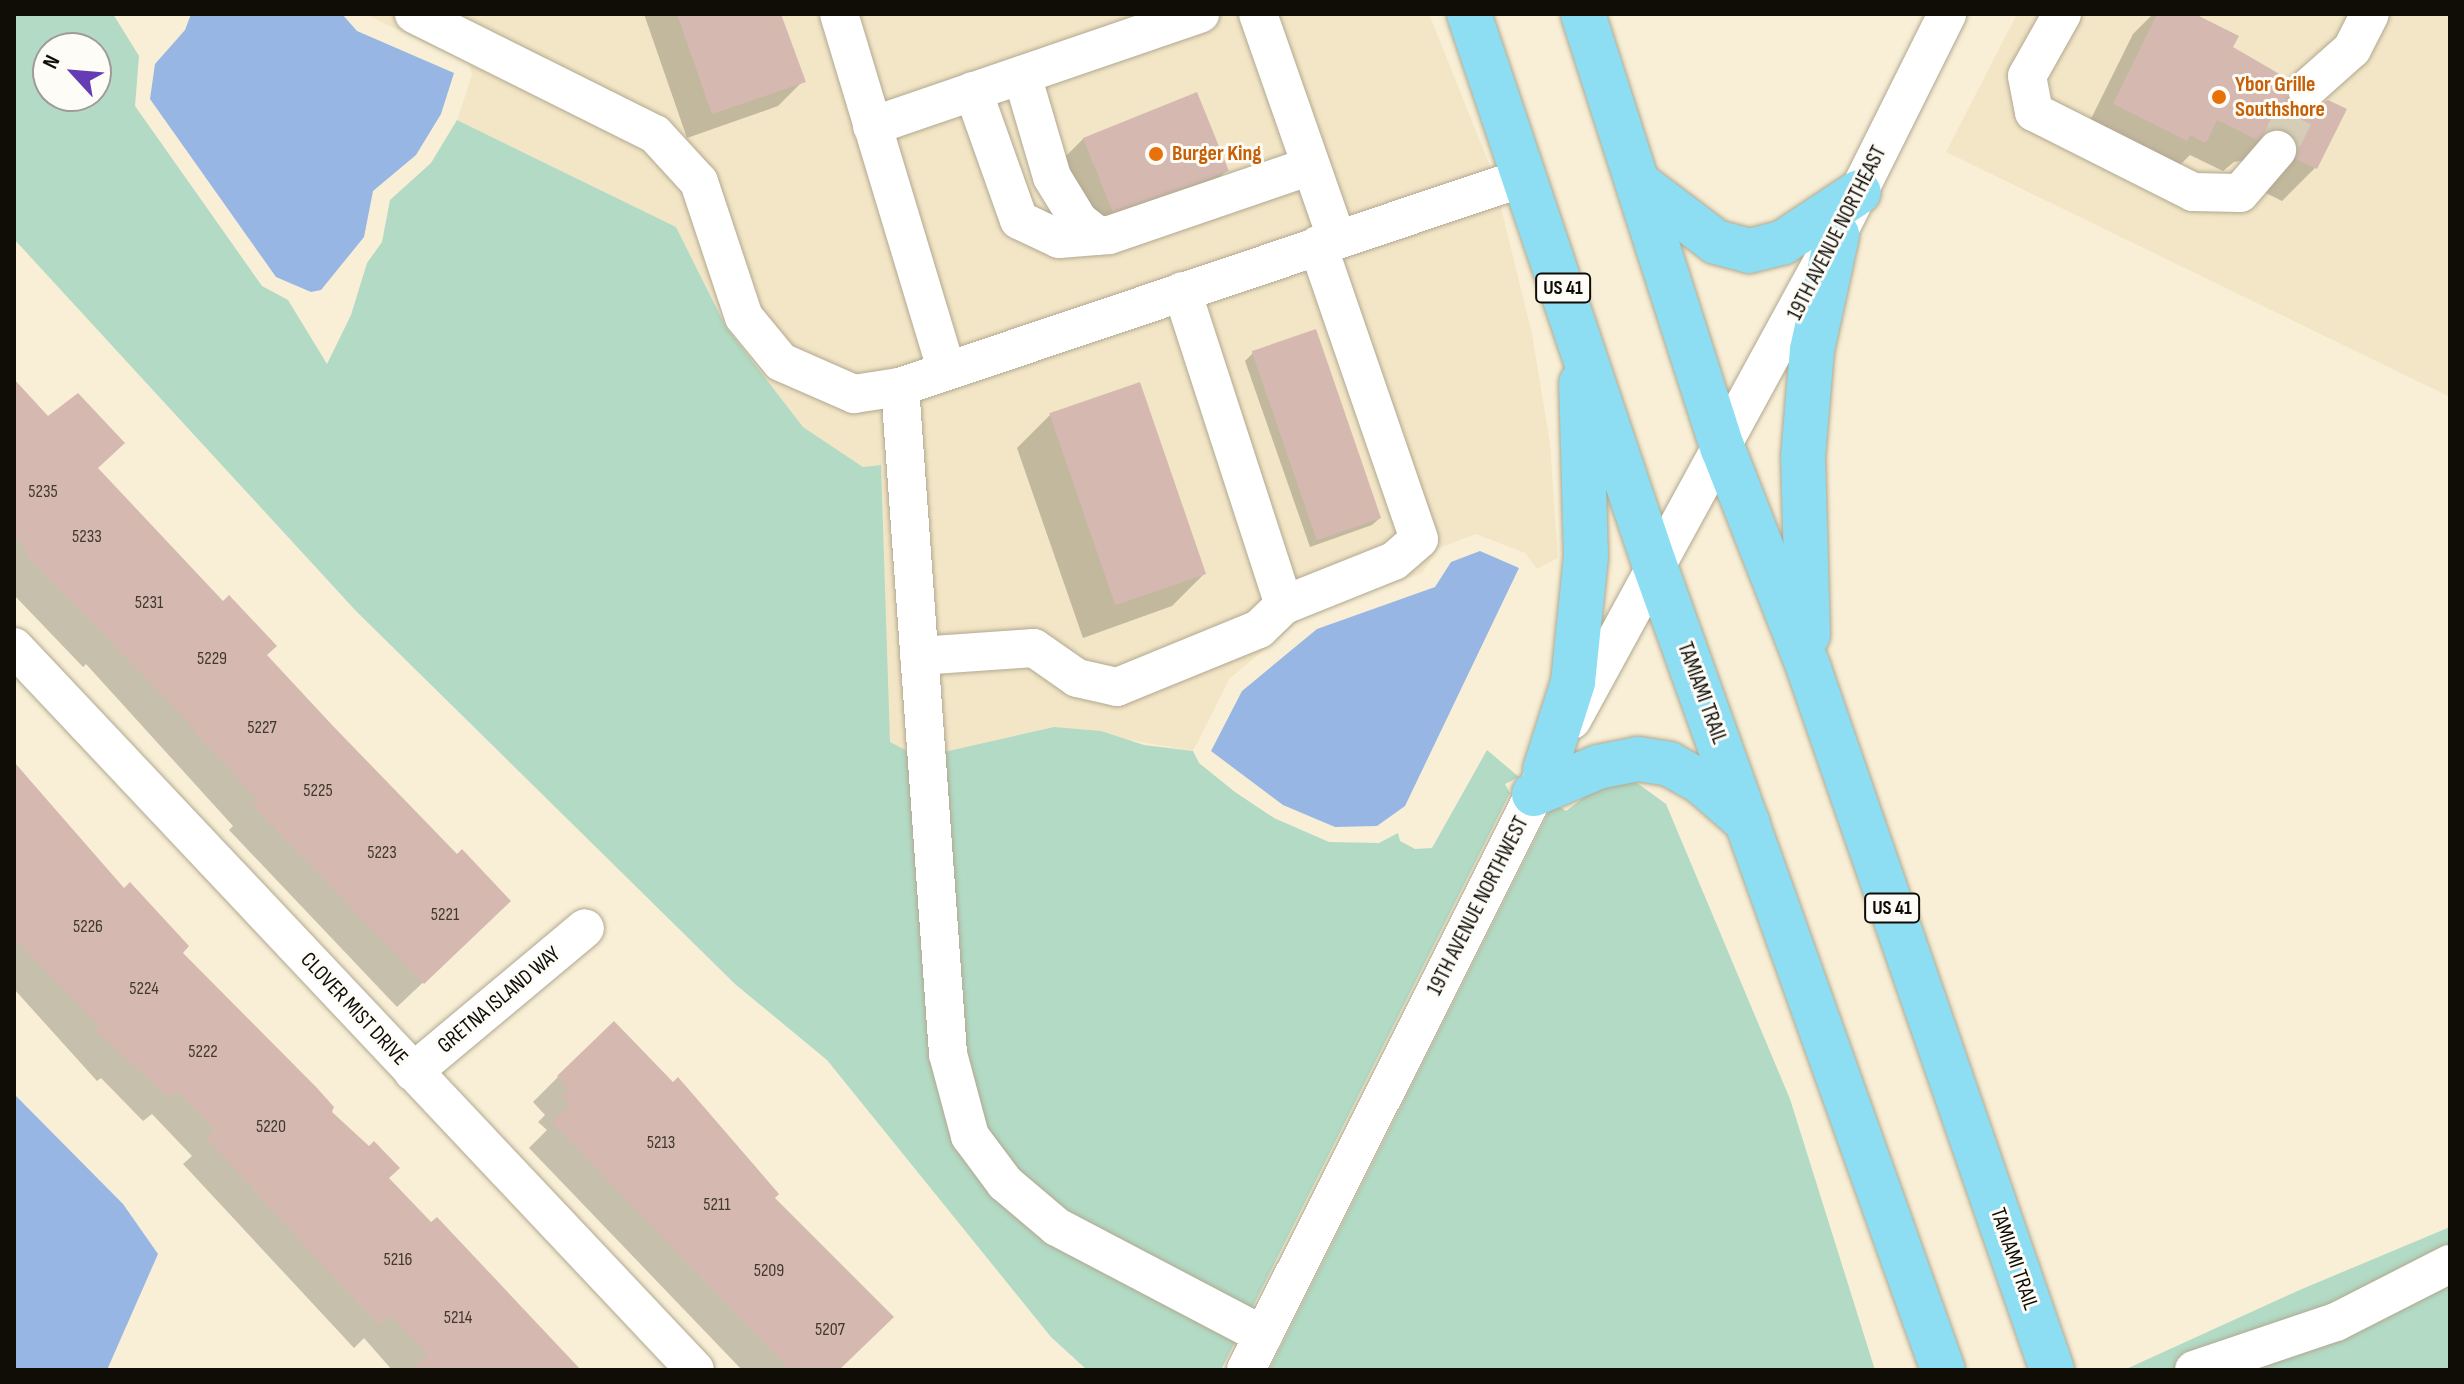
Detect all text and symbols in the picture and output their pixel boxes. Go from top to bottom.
north arrow [32,32,112,112]
text: N [37,51,66,73]
place label: Ybor Grille Southshore [2235,71,2325,122]
marker: Ybor Grille Southshore [2210,88,2228,106]
place label: Burger King [1172,141,1261,167]
street label: 19TH AVENUE NORTHEAST [1782,141,1892,325]
marker: Burger King [1147,145,1165,163]
road number: US 41 [1535,272,1591,304]
house number: 5235 [28,481,58,503]
house number: 5233 [72,526,102,548]
house number: 5231 [135,592,163,614]
street label: TAMIAMI TRAIL [1671,639,1733,747]
house number: 5229 [197,648,227,670]
house number: 5227 [247,717,277,739]
house number: 5225 [303,780,333,802]
street label: 19TH AVENUE NORTHWEST [1422,812,1534,1000]
house number: 5223 [367,842,397,864]
road number: US 41 [1864,892,1920,924]
house number: 5221 [431,904,459,926]
house number: 5226 [73,916,103,938]
street label: GRETNA ISLAND WAY [432,941,566,1059]
street label: CLOVER MIST DRIVE [295,947,413,1071]
house number: 5224 [129,978,159,1000]
house number: 5222 [188,1041,218,1063]
house number: 5220 [256,1116,286,1138]
house number: 5213 [647,1132,675,1154]
house number: 5211 [703,1194,731,1216]
street label: TAMIAMI TRAIL [1984,1204,2044,1314]
house number: 5216 [384,1249,412,1271]
house number: 5209 [754,1260,784,1282]
house number: 5214 [444,1307,472,1329]
house number: 5207 [815,1319,845,1341]

